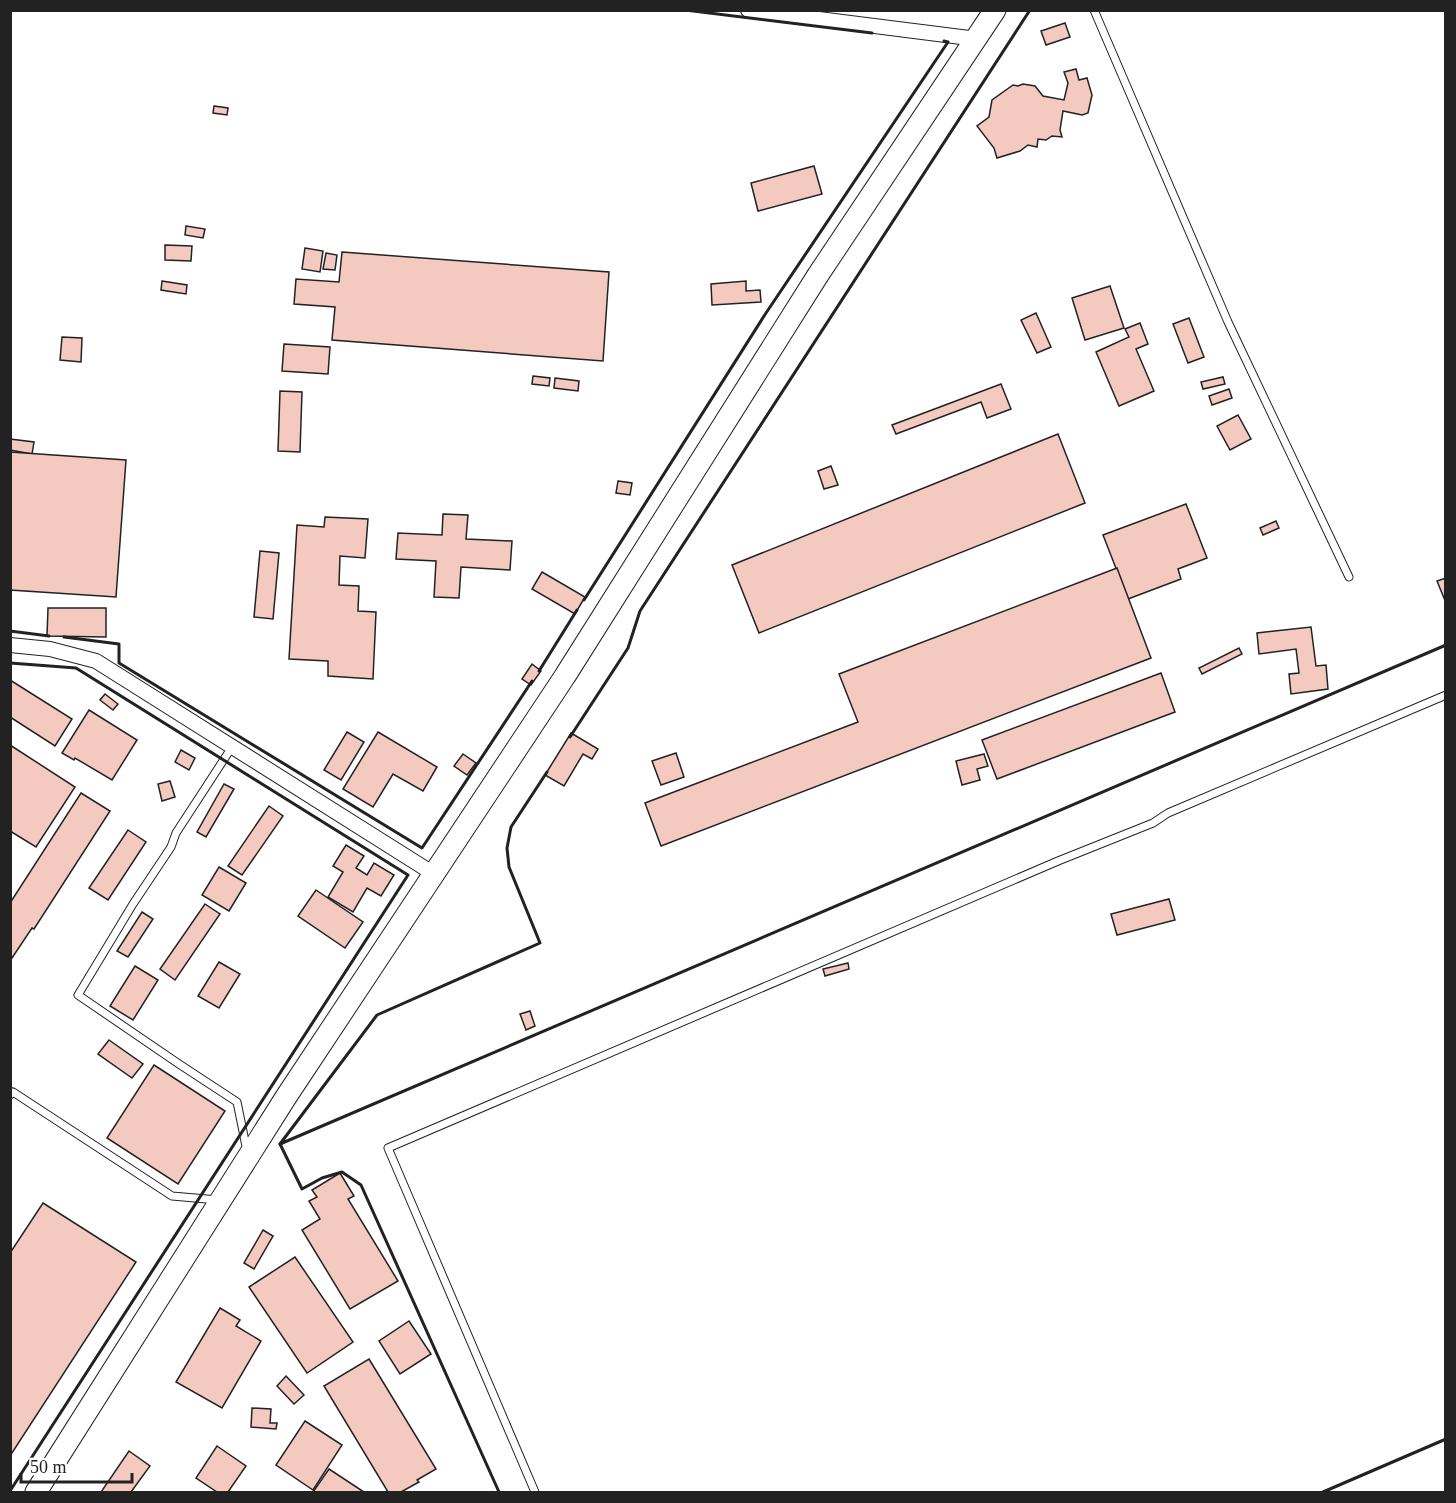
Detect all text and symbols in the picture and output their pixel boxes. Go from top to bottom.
scale bar [21,1446,132,1484]
text: 50 m [30,1457,67,1477]

